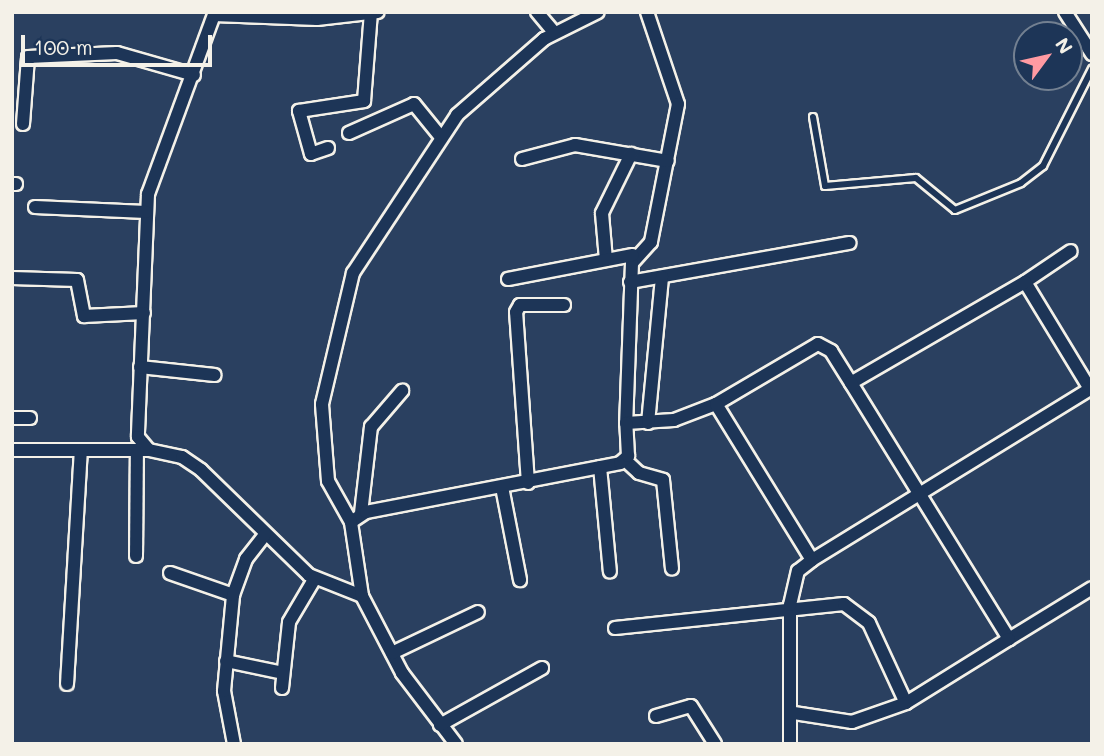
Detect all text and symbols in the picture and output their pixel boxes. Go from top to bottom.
scale bar [24,21,215,65]
north arrow [1013,21,1083,91]
text: 100 m [34,33,93,60]
text: N [1050,33,1079,58]

